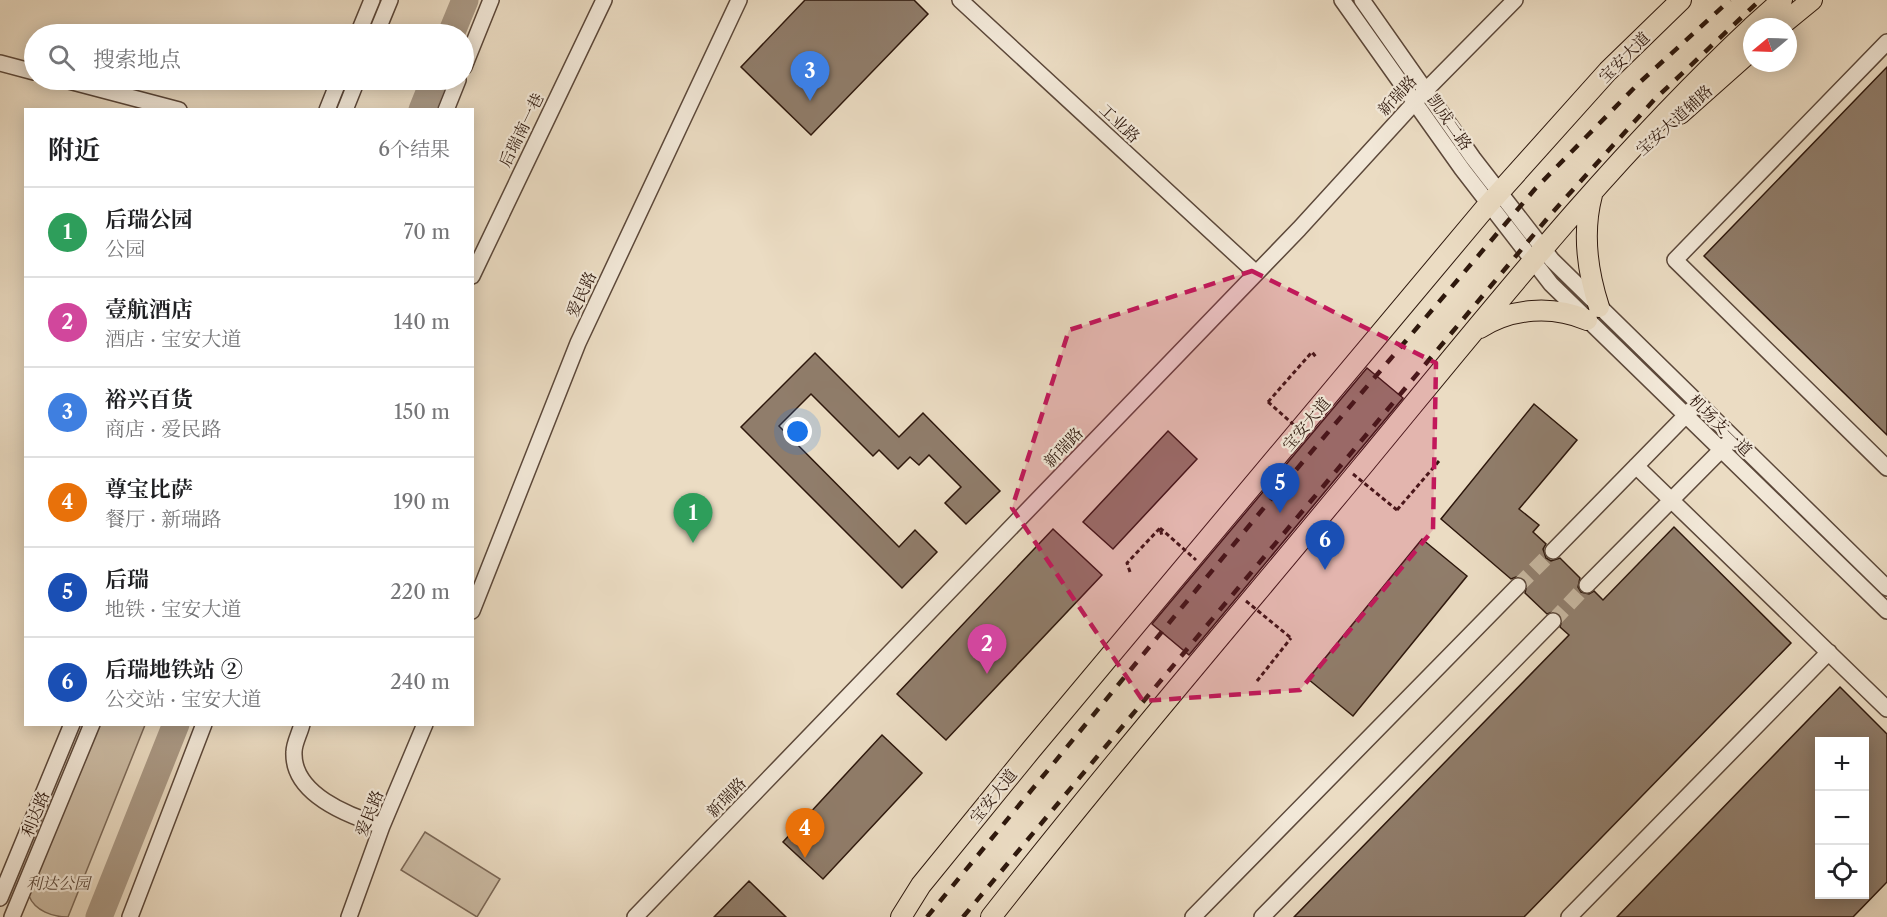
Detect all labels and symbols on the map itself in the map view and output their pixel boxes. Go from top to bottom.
north arrow [1743,18,1797,72]
street label: 宝安大道 [1594,27,1654,87]
pin: 3 [790,51,830,101]
street label: 新瑞路 [1373,71,1421,119]
street label: 宝安大道辅路 [1632,80,1716,160]
street label: 后瑞南一巷 [494,90,548,170]
street label: 凯成二路 [1423,90,1477,154]
street label: 工业路 [1096,99,1144,147]
street label: 爱民路 [562,268,600,320]
street label: 机场支一道 [1685,390,1757,460]
street label: 宝安大道 [1278,393,1334,455]
your location [783,417,812,446]
street label: 新瑞路 [1039,423,1087,471]
pin: 5 [1260,464,1300,513]
pin: 1 [674,494,712,543]
pin: 6 [1306,520,1344,570]
pin: 2 [968,624,1006,674]
street label: 宝安大道 [965,765,1021,827]
street label: 新瑞路 [702,773,750,821]
street label: 爱民路 [351,787,387,839]
street label: 利达路 [17,788,53,840]
pin: 4 [786,808,824,858]
park label: 利达公园 [26,873,93,893]

